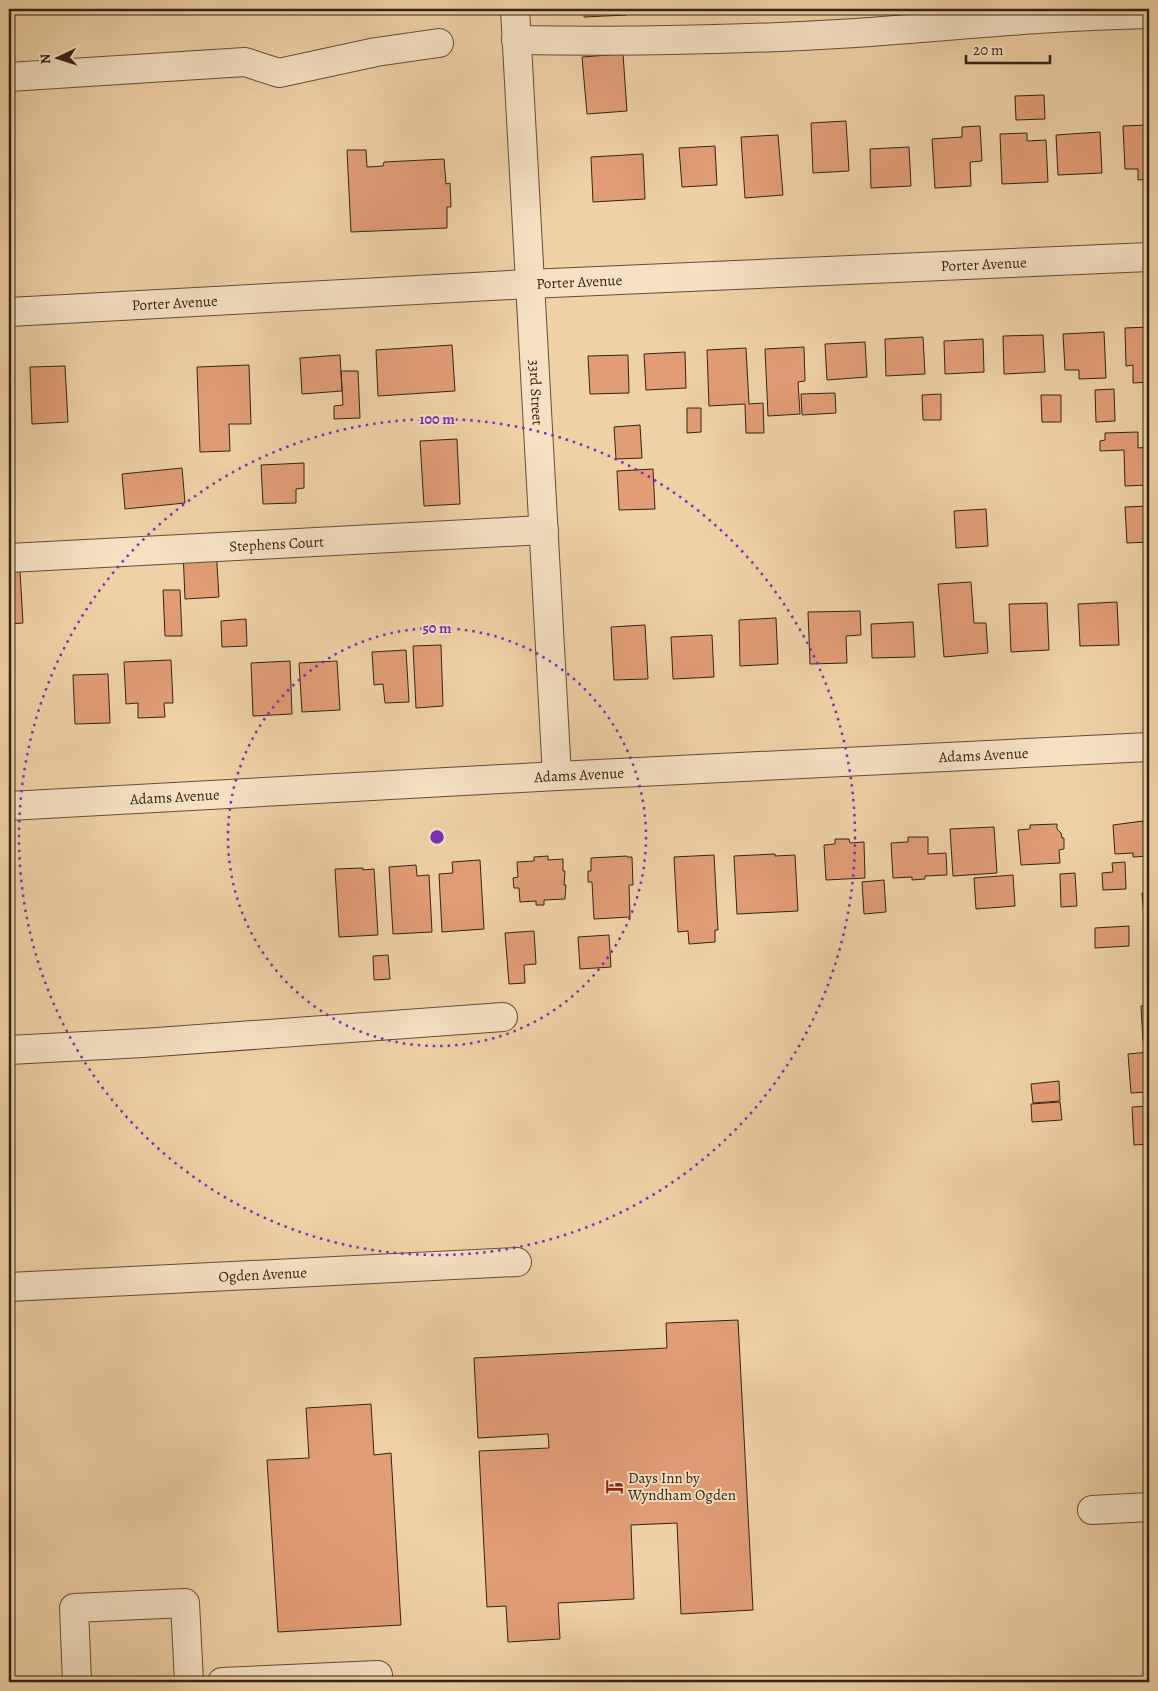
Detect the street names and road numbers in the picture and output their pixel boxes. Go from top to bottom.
street label: Porter Avenue [940,252,1027,276]
street label: Porter Avenue [536,270,623,294]
street label: Porter Avenue [131,291,218,315]
street label: 33rd Street [524,359,548,426]
street label: Stephens Court [229,532,325,556]
street label: Adams Avenue [937,743,1029,767]
street label: Adams Avenue [533,763,625,787]
street label: Adams Avenue [128,784,220,809]
street label: Ogden Avenue [218,1262,308,1287]

